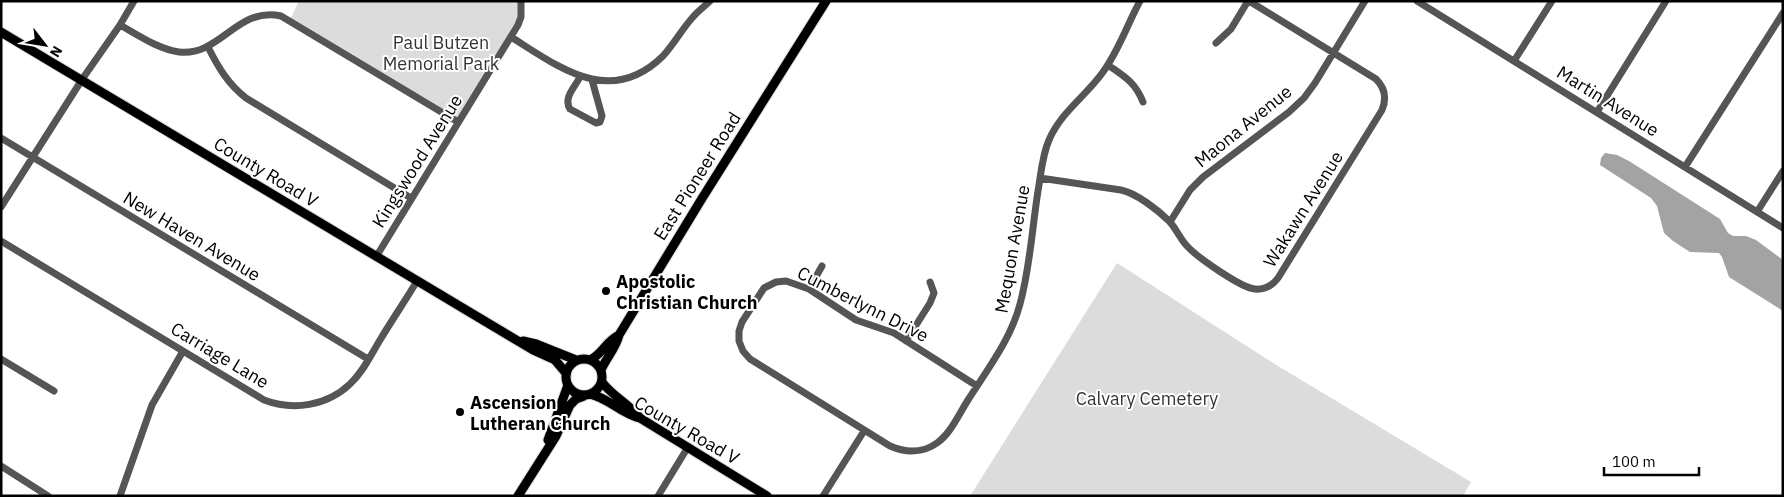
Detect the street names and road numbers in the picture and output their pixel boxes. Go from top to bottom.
street label: Martin Avenue [1553,60,1664,142]
street label: Maona Avenue [1190,80,1296,172]
street label: Kingswood Avenue [367,90,467,232]
street label: East Pioneer Road [648,108,746,244]
street label: County Road V [210,132,322,212]
street label: Wakawn Avenue [1258,146,1348,271]
street label: Mequon Avenue [989,183,1035,315]
street label: New Haven Avenue [119,186,265,286]
street label: Cumberlynn Drive [794,261,933,347]
street label: Carriage Lane [167,317,273,393]
street label: County Road V [630,391,744,469]

